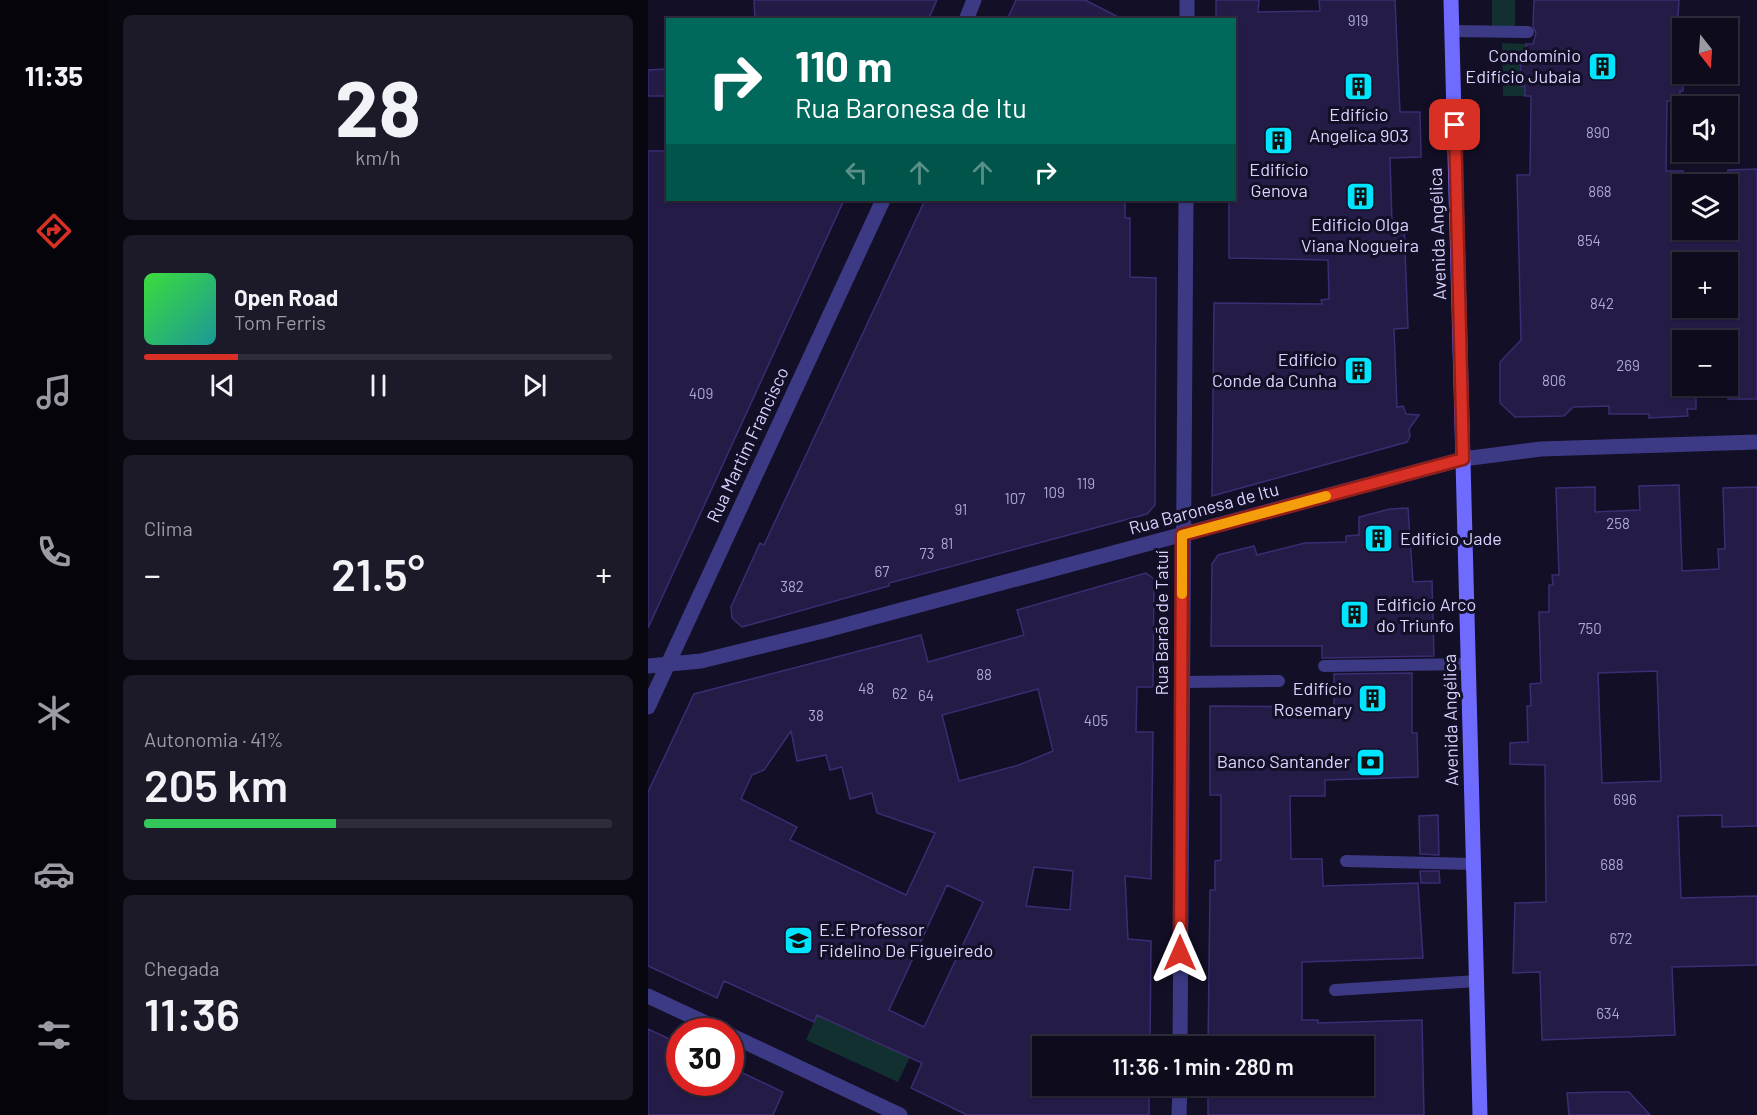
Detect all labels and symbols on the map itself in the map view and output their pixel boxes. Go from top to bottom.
house number: 919 [1348,11,1368,29]
north arrow [1672,18,1738,84]
place label: Condomínio Edifício Jubaia [1465,44,1581,87]
building icon: Condomínio Edifício Jubaia [1586,50,1618,82]
building icon: Edifício Angelica 903 [1343,70,1375,102]
pin [1429,99,1480,150]
place label: Edifício Angelica 903 [1309,103,1409,146]
house number: 890 [1586,123,1610,141]
building icon: Edifício Genova [1263,125,1295,157]
place label: Edifício Genova [1249,158,1309,201]
street label: Avenida Angélica [1424,168,1450,301]
building icon: Edificio Olga Viana Nogueira [1344,180,1376,212]
house number: 868 [1588,182,1612,200]
place label: Edificio Olga Viana Nogueira [1301,213,1419,256]
house number: 854 [1577,231,1601,249]
house number: 842 [1590,294,1614,312]
place label: Edifício Conde da Cunha [1212,348,1337,391]
building icon: Edifício Conde da Cunha [1342,354,1374,386]
house number: 269 [1616,356,1640,374]
street label: Rua Martim Francisco [701,363,793,526]
house number: 806 [1542,371,1566,389]
house number: 409 [689,384,713,402]
house number: 119 [1077,474,1095,492]
street label: Rua Baronesa de Itu [1126,477,1281,539]
house number: 109 [1043,483,1065,501]
house number: 107 [1005,489,1025,507]
house number: 91 [955,500,967,518]
house number: 258 [1606,514,1630,532]
building icon: Edifício Jade [1363,523,1395,555]
place label: Edifício Jade [1400,527,1502,549]
house number: 81 [941,534,953,552]
house number: 73 [920,544,934,562]
street label: Rua Barão de Tatuí [1150,550,1172,695]
house number: 67 [875,562,889,580]
house number: 382 [780,577,804,595]
place label: Edificio Arco do Triunfo [1376,593,1476,636]
building icon: Edificio Arco do Triunfo [1339,599,1371,631]
house number: 750 [1578,619,1602,637]
street label: Avenida Angélica [1438,654,1462,786]
house number: 88 [976,665,992,683]
place label: Edifício Rosemary [1274,677,1352,720]
house number: 48 [858,679,874,697]
building icon: Edifício Rosemary [1357,683,1389,715]
house number: 62 [892,684,908,702]
house number: 64 [918,686,934,704]
house number: 38 [808,706,824,724]
house number: 405 [1084,711,1108,729]
bank icon: Banco Santander [1355,746,1387,778]
place label: Banco Santander [1217,750,1350,772]
house number: 696 [1613,790,1637,808]
house number: 688 [1600,855,1624,873]
place label: E.E Professor Fidelino De Figueiredo [819,918,993,961]
position arrow [1148,921,1212,985]
school or university icon: E.E Professor Fidelino De Figueiredo [782,924,814,956]
house number: 672 [1610,929,1632,947]
house number: 634 [1596,1004,1620,1022]
speed limit sign: 30 [666,1018,744,1096]

